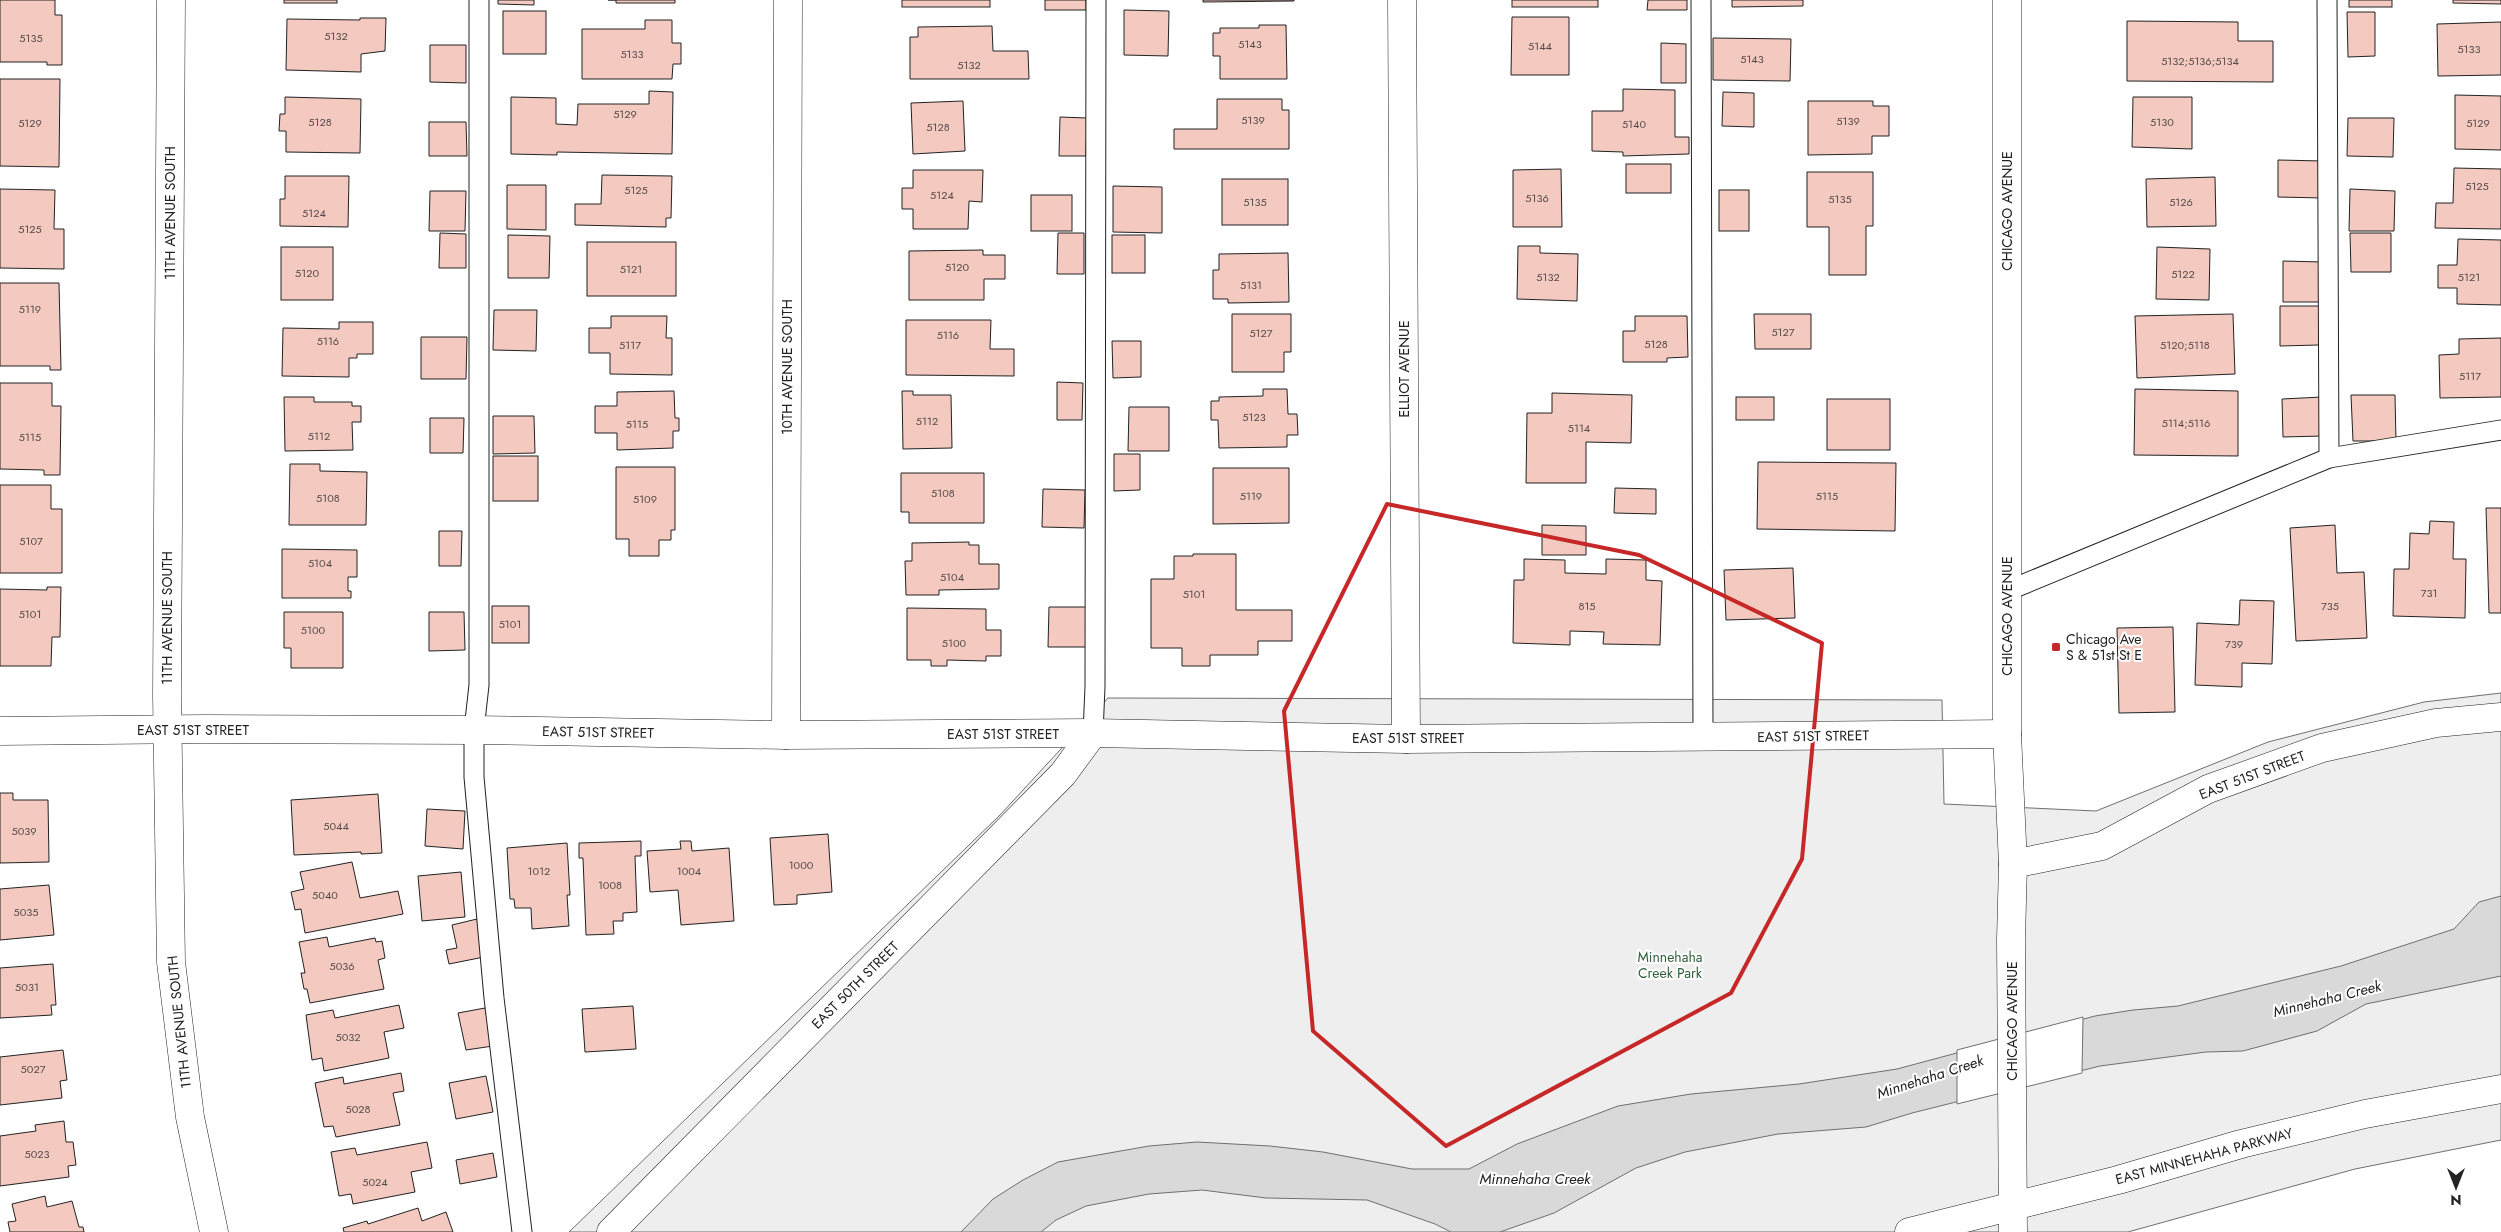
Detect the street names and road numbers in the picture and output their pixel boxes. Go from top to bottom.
street label: 11TH AVENUE SOUTH [160,146,180,280]
street label: CHICAGO AVENUE [1997,151,2017,271]
street label: 10TH AVENUE SOUTH [777,299,797,435]
street label: ELLIOT AVENUE [1394,320,1414,418]
street label: 11TH AVENUE SOUTH [157,551,177,685]
street label: CHICAGO AVENUE [1997,556,2017,676]
street label: EAST 51ST STREET [137,720,249,740]
street label: EAST 51ST STREET [542,721,655,743]
street label: EAST 51ST STREET [947,724,1059,744]
street label: EAST 51ST STREET [1757,725,1870,747]
street label: EAST 51ST STREET [1352,728,1464,748]
street label: EAST 51ST STREET [2196,745,2308,804]
street label: EAST 50TH STREET [807,936,904,1033]
street label: 11TH AVENUE SOUTH [162,955,196,1089]
street label: CHICAGO AVENUE [2002,961,2022,1081]
street label: EAST MINNEHAHA PARKWAY [2113,1123,2295,1189]

